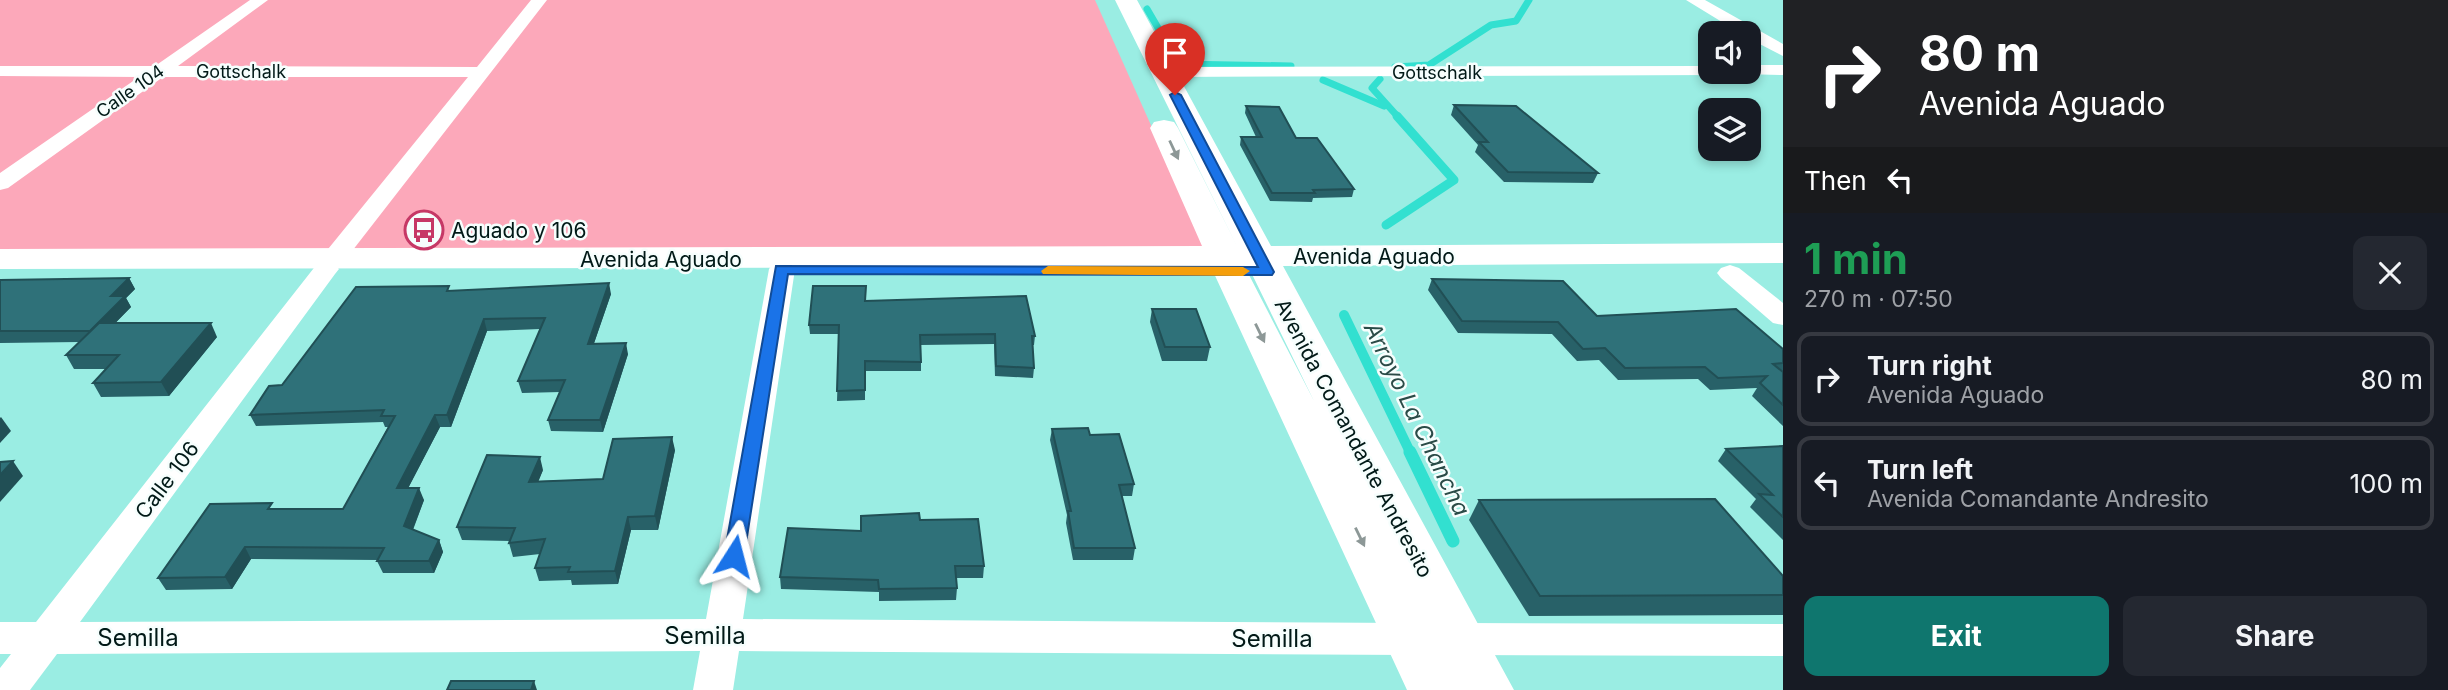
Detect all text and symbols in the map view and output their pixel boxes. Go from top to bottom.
map controls [1698,21,1761,161]
button: sound [1698,21,1761,84]
pin [1145,23,1205,95]
text: 80 m [1919,24,2040,83]
icon: right [1804,28,1895,119]
icon: arrive [1156,34,1194,72]
street label: Calle 104 [92,60,168,122]
street label: Gottschalk [196,61,286,82]
street label: Gottschalk [1392,62,1482,83]
text: Avenida Aguado [1919,84,2166,123]
button: layers [1698,98,1761,161]
one-way arrow [1169,140,1180,160]
icon: left [1881,161,1919,199]
text: Then [1804,165,1867,196]
bus stop icon: Aguado y 106 [403,209,445,251]
place label: Aguado y 106 [451,218,586,243]
text: 1 min [1804,233,1908,284]
button: close [2353,236,2427,310]
street label: Avenida Aguado [1293,244,1455,269]
street label: Avenida Aguado [580,247,742,272]
text: 270 m · 07:50 [1804,285,1953,313]
street label: Avenida Comandante Andresito [1270,294,1438,582]
water label: Arroyo La Chancha [1358,317,1476,520]
one-way arrow [1255,323,1266,343]
text: Turn right [1867,350,1992,381]
icon: right [1808,360,1846,398]
text: 80 m [2360,364,2423,395]
text: Avenida Aguado [1867,381,2044,409]
street label: Calle 106 [130,436,204,524]
text: Turn left [1867,454,1973,485]
icon: left [1808,464,1846,502]
text: 100 m [2350,468,2423,499]
text: Avenida Comandante Andresito [1867,485,2209,513]
position arrow [697,519,771,593]
one-way arrow [1355,527,1366,547]
button: Exit [1804,596,2109,676]
button: Share [2123,596,2427,676]
street label: Semilla [664,621,746,650]
street label: Semilla [97,623,179,652]
street label: Semilla [1231,624,1313,653]

